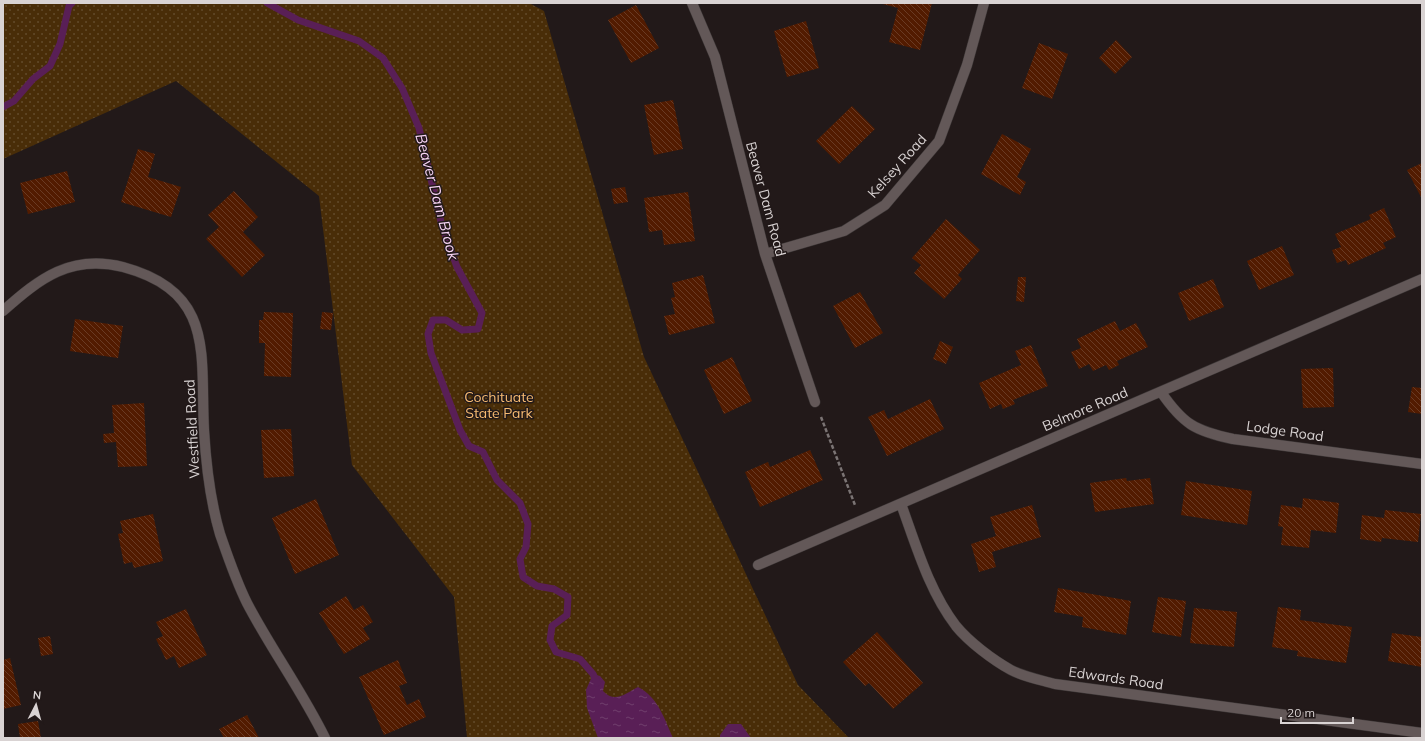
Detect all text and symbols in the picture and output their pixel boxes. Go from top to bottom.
street label: Kelsey Road [864,130,930,202]
water label: Beaver Dam Brook [411,131,464,264]
street label: Beaver Dam Road [742,140,790,258]
street label: Westfield Road [180,379,204,479]
street label: Belmore Road [1039,383,1131,435]
park label: Cochituate State Park [464,388,534,422]
street label: Lodge Road [1245,417,1325,445]
street label: Edwards Road [1068,662,1164,694]
north arrow [16,685,56,725]
text: N [32,688,42,702]
scale bar [1281,699,1353,725]
text: 20 m [1287,705,1315,720]

